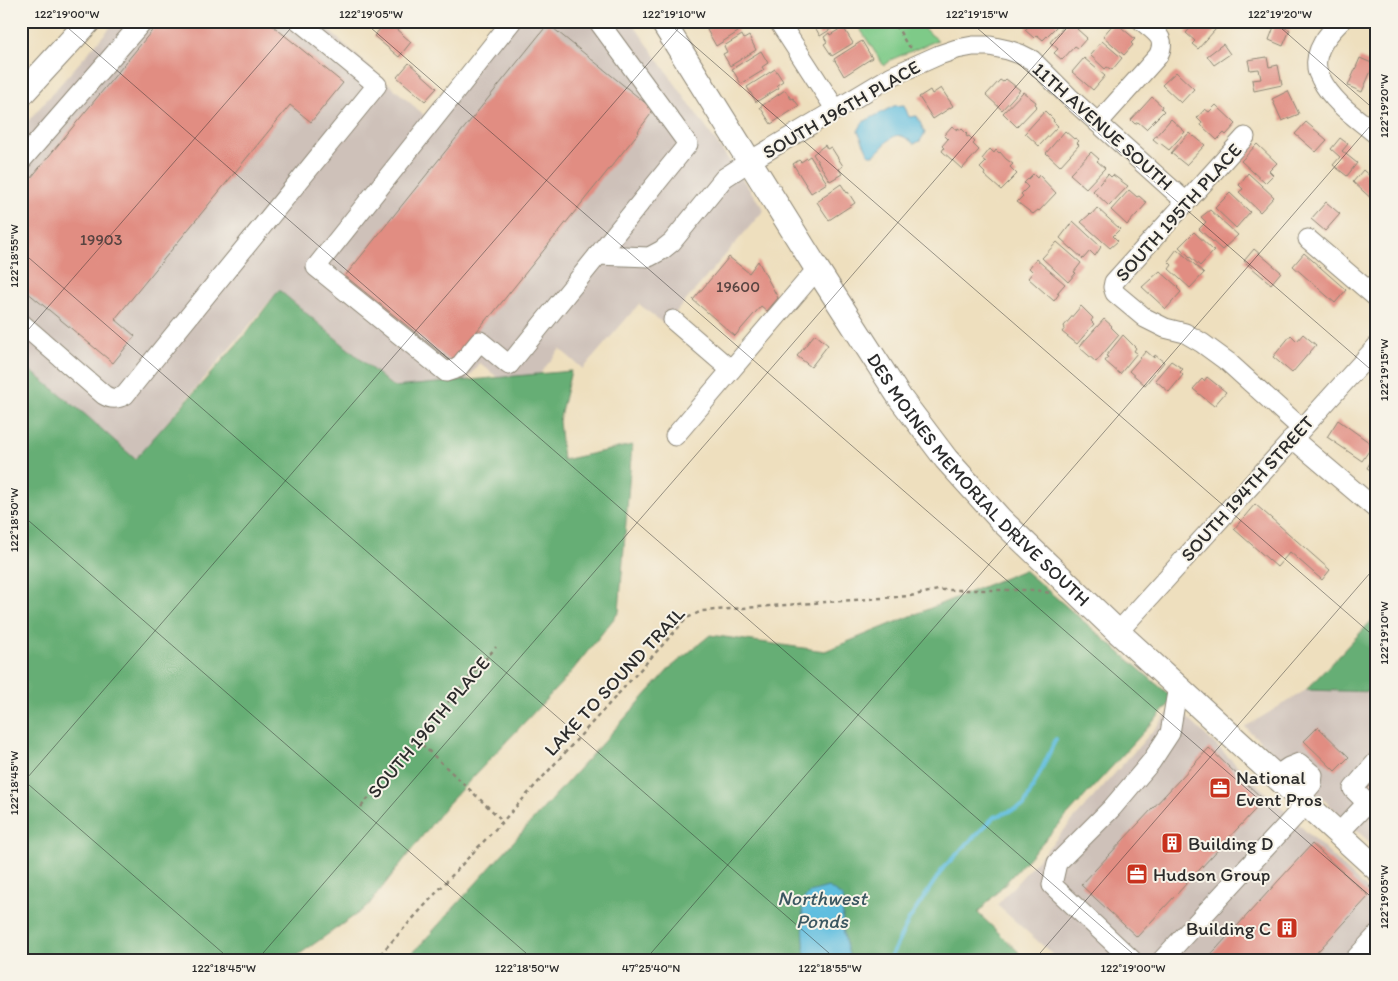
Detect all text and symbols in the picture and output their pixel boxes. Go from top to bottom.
text: 122°19'00"W [34,7,100,21]
text: 122°19'05"W [339,7,403,21]
text: 122°19'10"W [642,7,706,21]
text: 122°19'15"W [946,7,1008,21]
text: 122°19'20"W [1248,7,1312,21]
street label: SOUTH 196TH PLACE [759,55,924,164]
street label: 11TH AVENUE SOUTH [1028,57,1178,195]
text: 122°19'20"W [1377,74,1391,138]
street label: SOUTH 195TH PLACE [1110,138,1247,286]
text: 122°18'55"W [7,224,21,288]
house number: 19903 [80,230,123,249]
house number: 19600 [716,277,760,296]
text: 122°19'15"W [1377,339,1391,401]
street label: DES MOINES MEMORIAL DRIVE SOUTH [862,349,1095,611]
street label: SOUTH 194TH STREET [1176,410,1319,566]
text: 122°18'50"W [7,488,21,552]
text: 122°19'10"W [1377,601,1391,665]
street label: LAKE TO SOUND TRAIL [539,602,690,761]
street label: SOUTH 196TH PLACE [362,652,495,803]
text: 122°18'45"W [7,751,21,815]
place label: National Event Pros [1236,766,1322,811]
office icon: National Event Pros [1208,776,1232,800]
building icon: Building D [1160,831,1184,855]
place label: Building D [1188,832,1273,855]
office icon: Hudson Group [1125,862,1149,886]
place label: Hudson Group [1153,863,1270,886]
text: 122°19'05"W [1377,865,1391,929]
water label: Northwest Ponds [777,886,868,933]
building icon: Building C [1275,916,1299,940]
place label: Building C [1186,917,1271,940]
text: 122°18'45"W [192,961,256,975]
text: 122°18'50"W [495,961,559,975]
text: 47°25'40"N [622,961,680,975]
text: 122°18'55"W [798,961,862,975]
text: 122°19'00"W [1100,961,1166,975]

